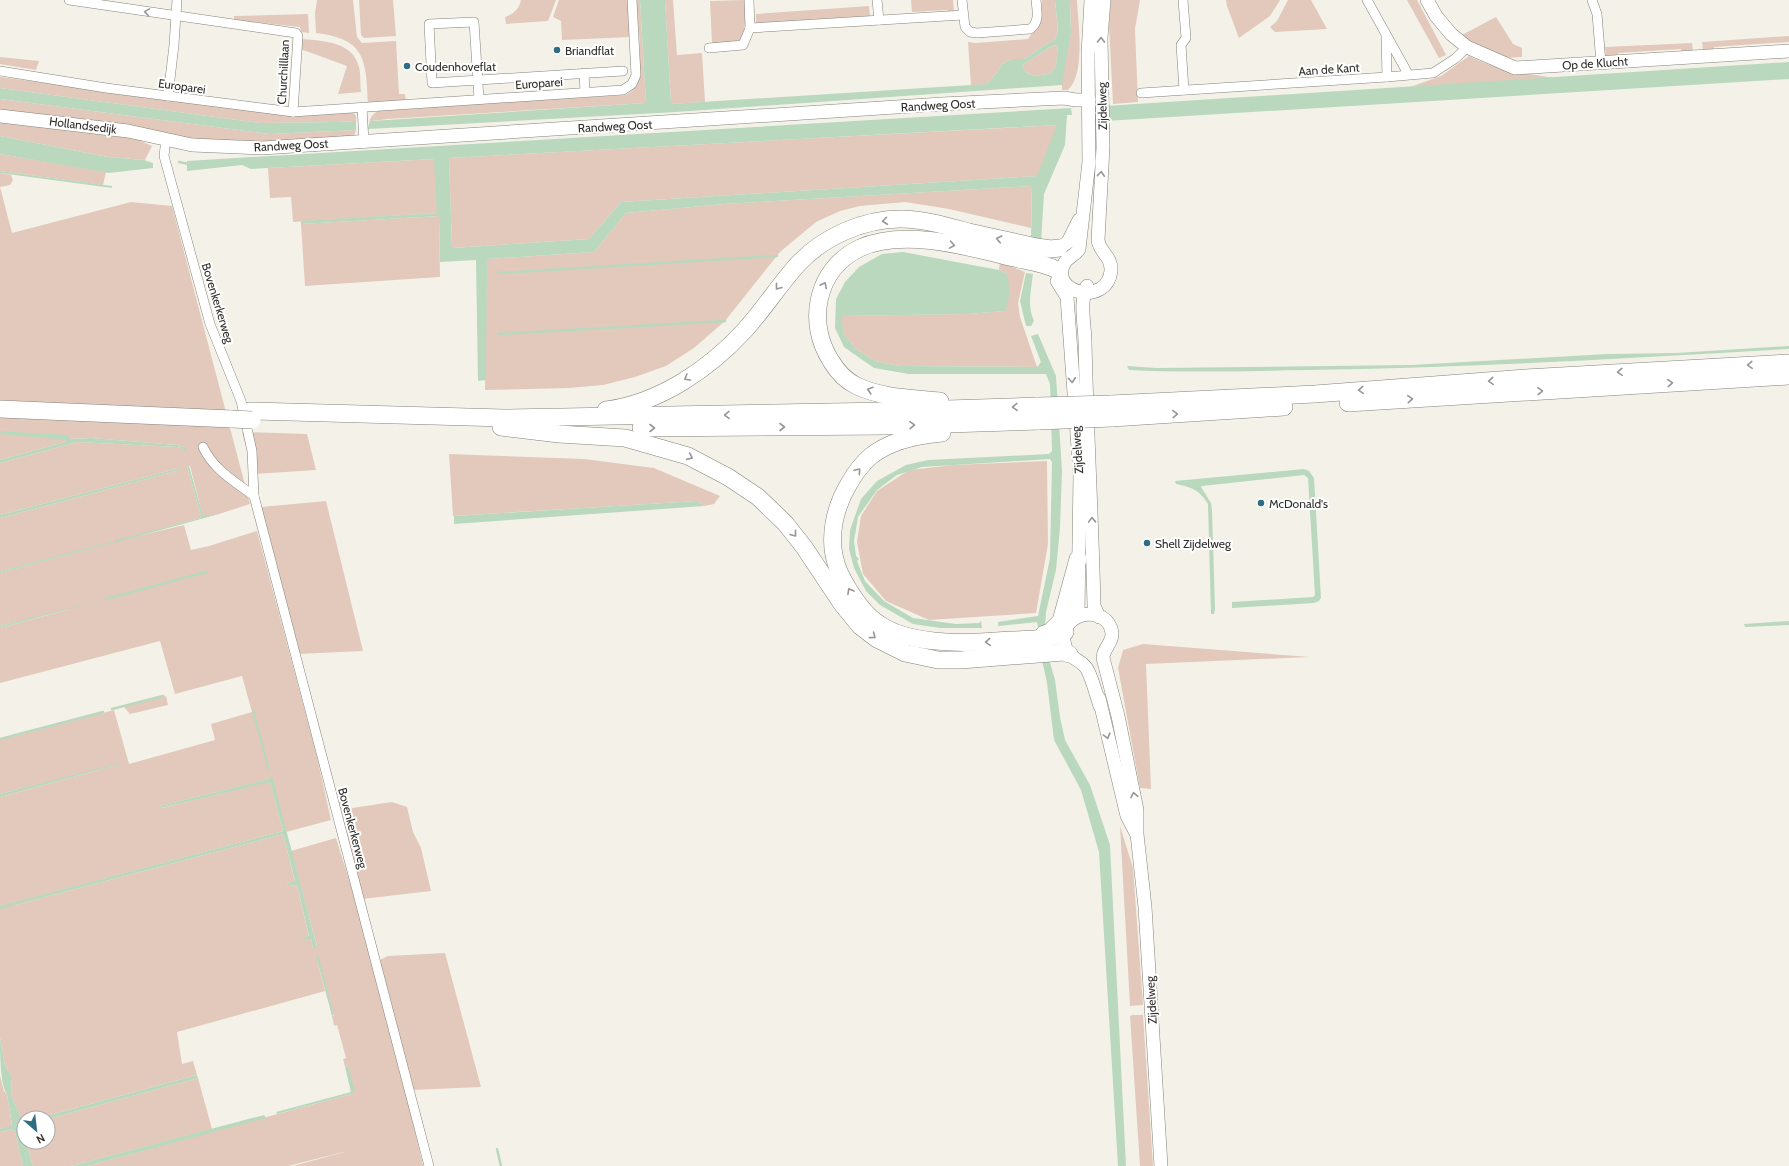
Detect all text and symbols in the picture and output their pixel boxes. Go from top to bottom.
one-way arrow [144,8,150,17]
one-way arrow [1097,37,1106,43]
street label: Churchilllaan [274,39,292,105]
place label: Briandflat [565,43,614,58]
marker: Briandflat [552,45,562,55]
street label: Op de Klucht [1562,53,1628,73]
place label: Coudenhoveflat [415,59,496,74]
street label: Aan de Kant [1298,59,1360,79]
marker: Coudenhoveflat [402,61,412,71]
street label: Europarei [515,74,563,92]
street label: Europarei [157,75,207,97]
street label: Zijdelweg [1094,81,1110,130]
street label: Randweg Oost [900,96,976,114]
street label: Hollandsedijk [48,113,118,137]
street label: Randweg Oost [577,117,653,135]
street label: Randweg Oost [253,136,329,154]
one-way arrow [1097,171,1106,177]
one-way arrow [882,216,889,225]
one-way arrow [996,235,1002,243]
one-way arrow [949,240,955,248]
street label: Bovenkerkerweg [199,261,238,346]
one-way arrow [819,282,827,290]
one-way arrow [776,283,783,290]
one-way arrow [1747,360,1753,369]
one-way arrow [1617,368,1623,377]
one-way arrow [684,374,691,381]
one-way arrow [1488,376,1494,385]
one-way arrow [1068,377,1077,383]
one-way arrow [1667,379,1673,388]
one-way arrow [867,386,874,395]
one-way arrow [1358,386,1364,395]
one-way arrow [1537,386,1543,395]
one-way arrow [1407,395,1413,403]
one-way arrow [1012,403,1018,411]
one-way arrow [1172,409,1178,418]
one-way arrow [724,410,730,419]
one-way arrow [909,421,915,430]
one-way arrow [779,423,785,431]
one-way arrow [649,424,655,432]
street label: Zijdelweg [1068,425,1086,474]
one-way arrow [687,453,694,461]
one-way arrow [853,469,860,476]
place label: McDonald's [1269,496,1328,511]
marker: McDonald's [1256,498,1266,508]
one-way arrow [1088,517,1096,523]
one-way arrow [789,530,796,537]
place label: Shell Zijdelweg [1155,536,1232,551]
marker: Shell Zijdelweg [1142,538,1152,548]
one-way arrow [848,588,855,595]
one-way arrow [868,631,875,638]
one-way arrow [985,637,991,646]
one-way arrow [1103,733,1111,740]
street label: Bovenkerkerweg [335,786,371,871]
one-way arrow [1130,792,1138,799]
street label: Zijdelweg [1142,975,1160,1024]
north arrow [16,1110,56,1150]
text: N [34,1131,47,1147]

